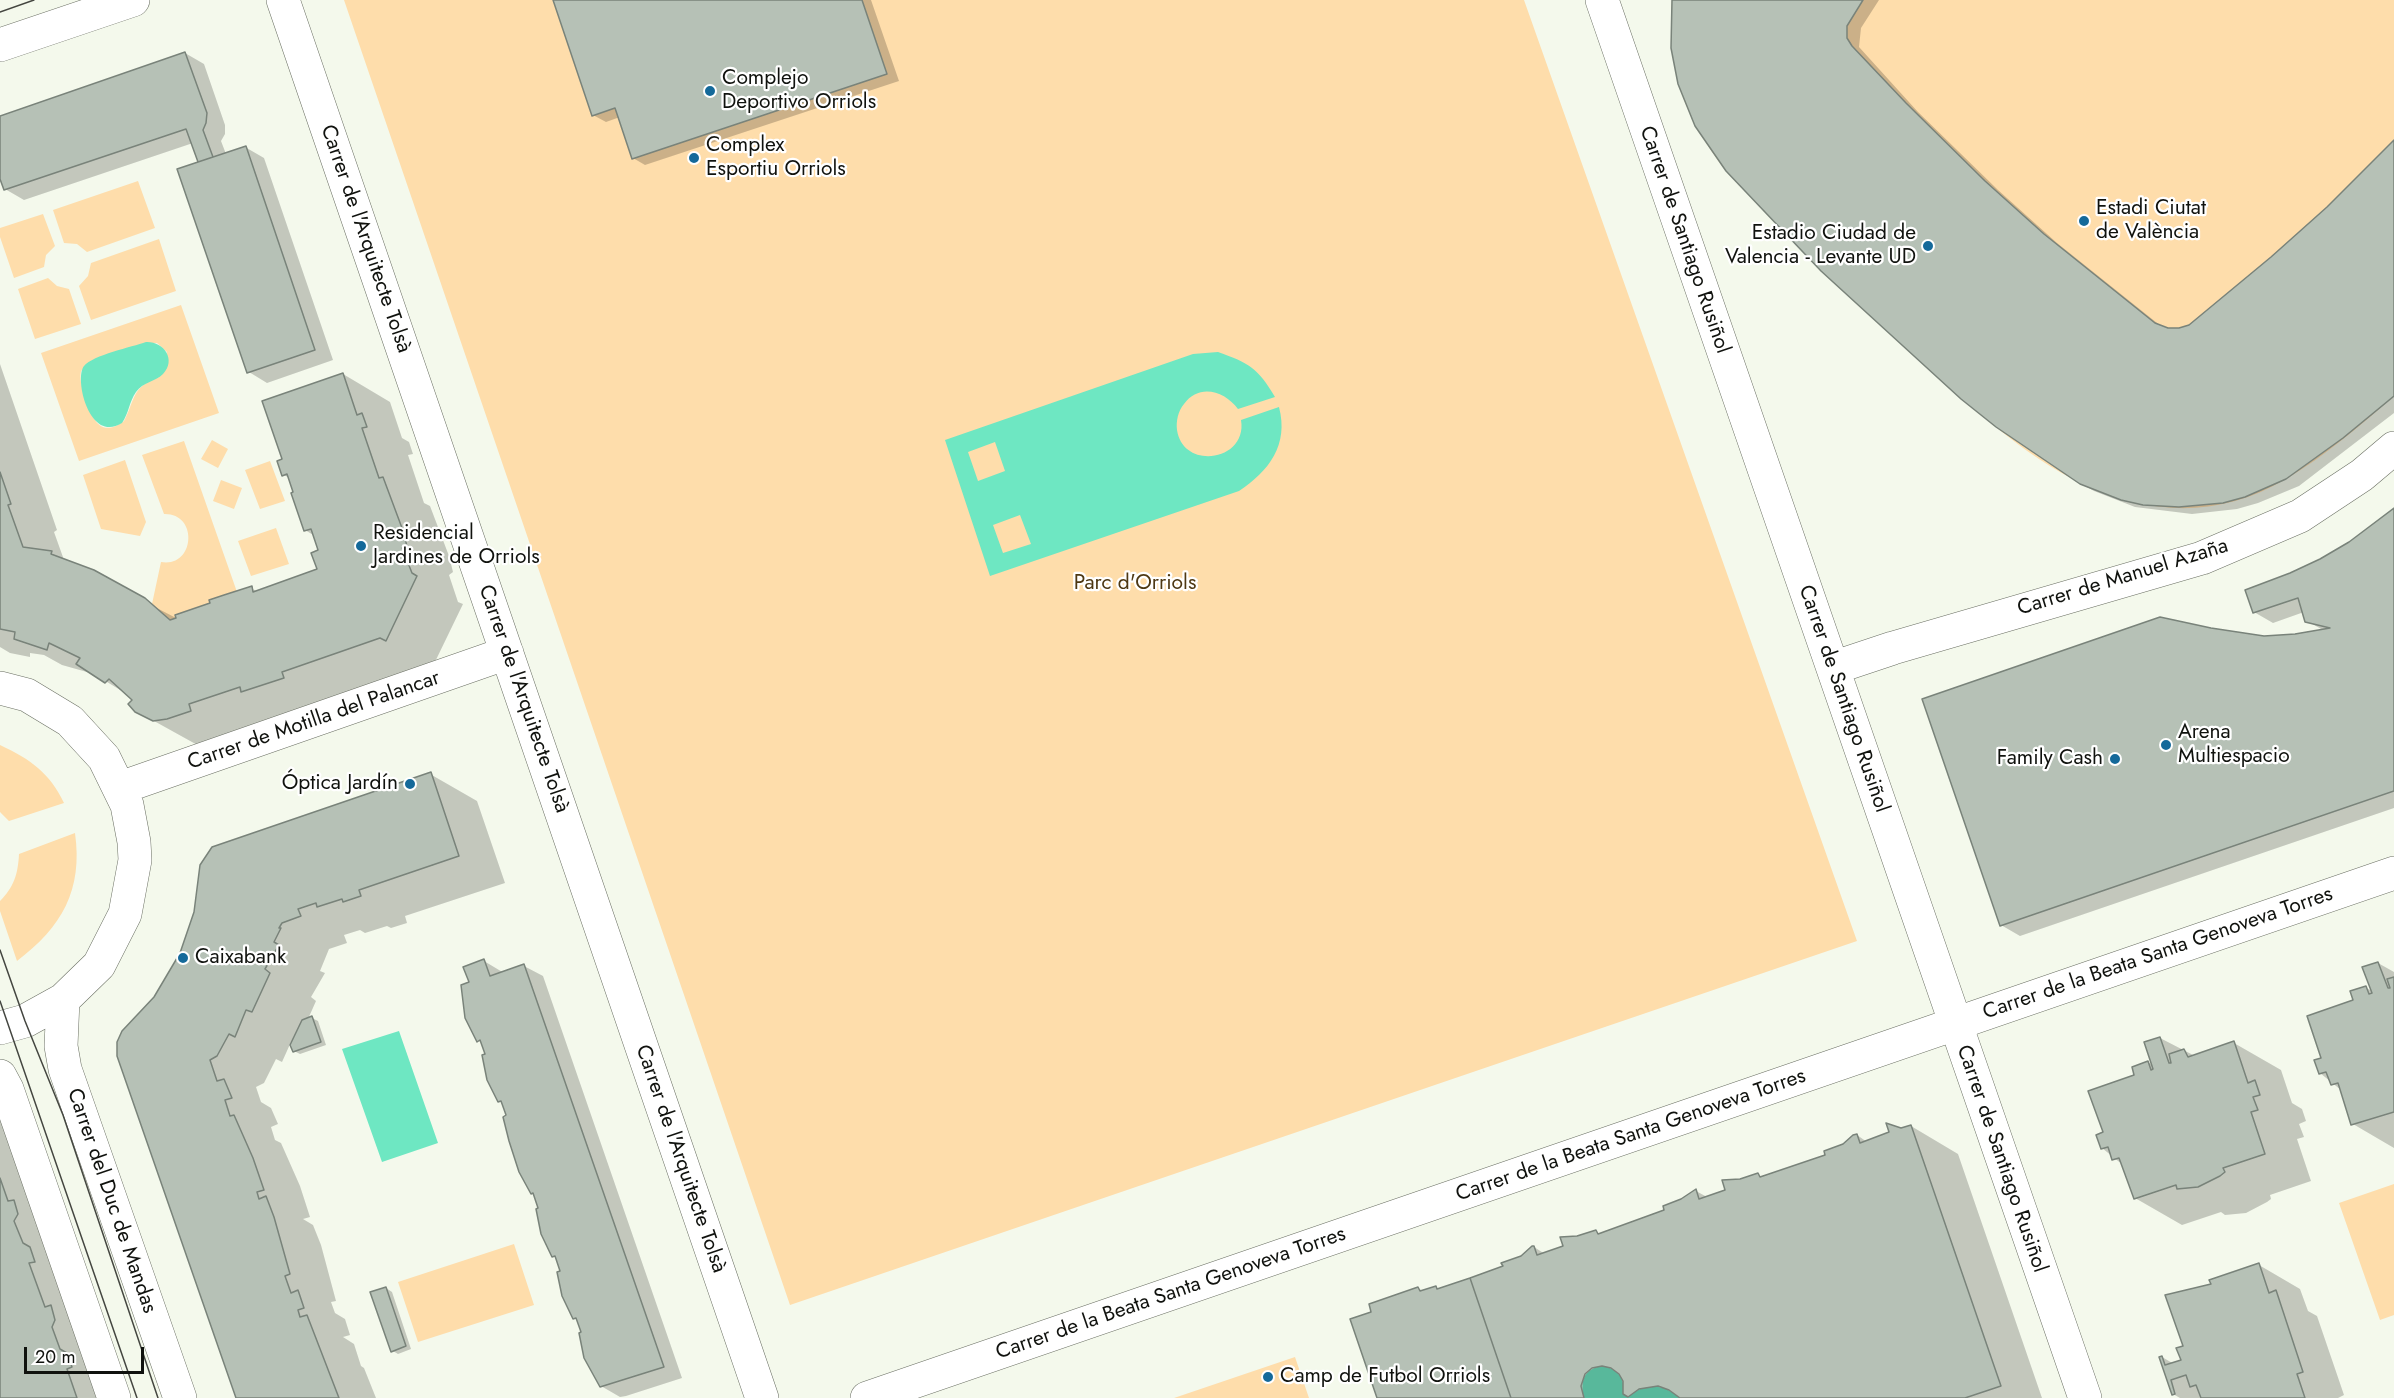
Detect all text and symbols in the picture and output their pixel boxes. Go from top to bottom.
place label: Complejo Deportivo Orriols [722,66,876,116]
marker: Complejo Deportivo Orriols [703,84,717,98]
street label: Carrer de l'Arquitecte Tolsà [314,122,416,356]
street label: Carrer de Santiago Rusiñol [1633,123,1735,357]
place label: Complex Esportiu Orriols [706,133,846,183]
marker: Complex Esportiu Orriols [687,151,701,165]
place label: Estadi Ciutat de València [2096,196,2206,246]
marker: Estadi Ciutat de València [2077,214,2091,228]
place label: Estadio Ciudad de Valencia - Levante UD [1725,221,1916,271]
marker: Estadio Ciudad de Valencia - Levante UD [1921,239,1935,253]
place label: Residencial Jardines de Orriols [373,521,540,571]
street label: Carrer de Manuel Azaña [2015,534,2231,622]
marker: Residencial Jardines de Orriols [354,539,368,553]
park label: Parc d'Orriols [1074,571,1196,597]
street label: Carrer de l'Arquitecte Tolsà [472,582,574,816]
street label: Carrer de Santiago Rusiñol [1792,582,1894,816]
street label: Carrer de Motilla del Palancar [185,666,443,776]
place label: Arena Multiespacio [2178,720,2290,770]
marker: Arena Multiespacio [2159,738,2173,752]
place label: Family Cash [1997,746,2103,772]
marker: Family Cash [2108,752,2122,766]
place label: Óptica Jardín [282,771,398,797]
marker: Óptica Jardín [403,777,417,791]
street label: Carrer de la Beata Santa Genoveva Torres [1980,882,2336,1026]
place label: Caixabank [195,945,286,971]
marker: Caixabank [176,951,190,965]
street label: Carrer de l'Arquitecte Tolsà [629,1042,731,1276]
street label: Carrer de Santiago Rusiñol [1950,1042,2052,1276]
street label: Carrer de la Beata Santa Genoveva Torres [1453,1064,1809,1208]
street label: Carrer del Duc de Mandas [61,1085,161,1317]
street label: Carrer de la Beata Santa Genoveva Torres [993,1222,1349,1366]
scale bar [27,1335,147,1373]
text: 20 m [35,1344,75,1370]
place label: Camp de Futbol Orriols [1280,1364,1490,1390]
marker: Camp de Futbol Orriols [1261,1370,1275,1384]

